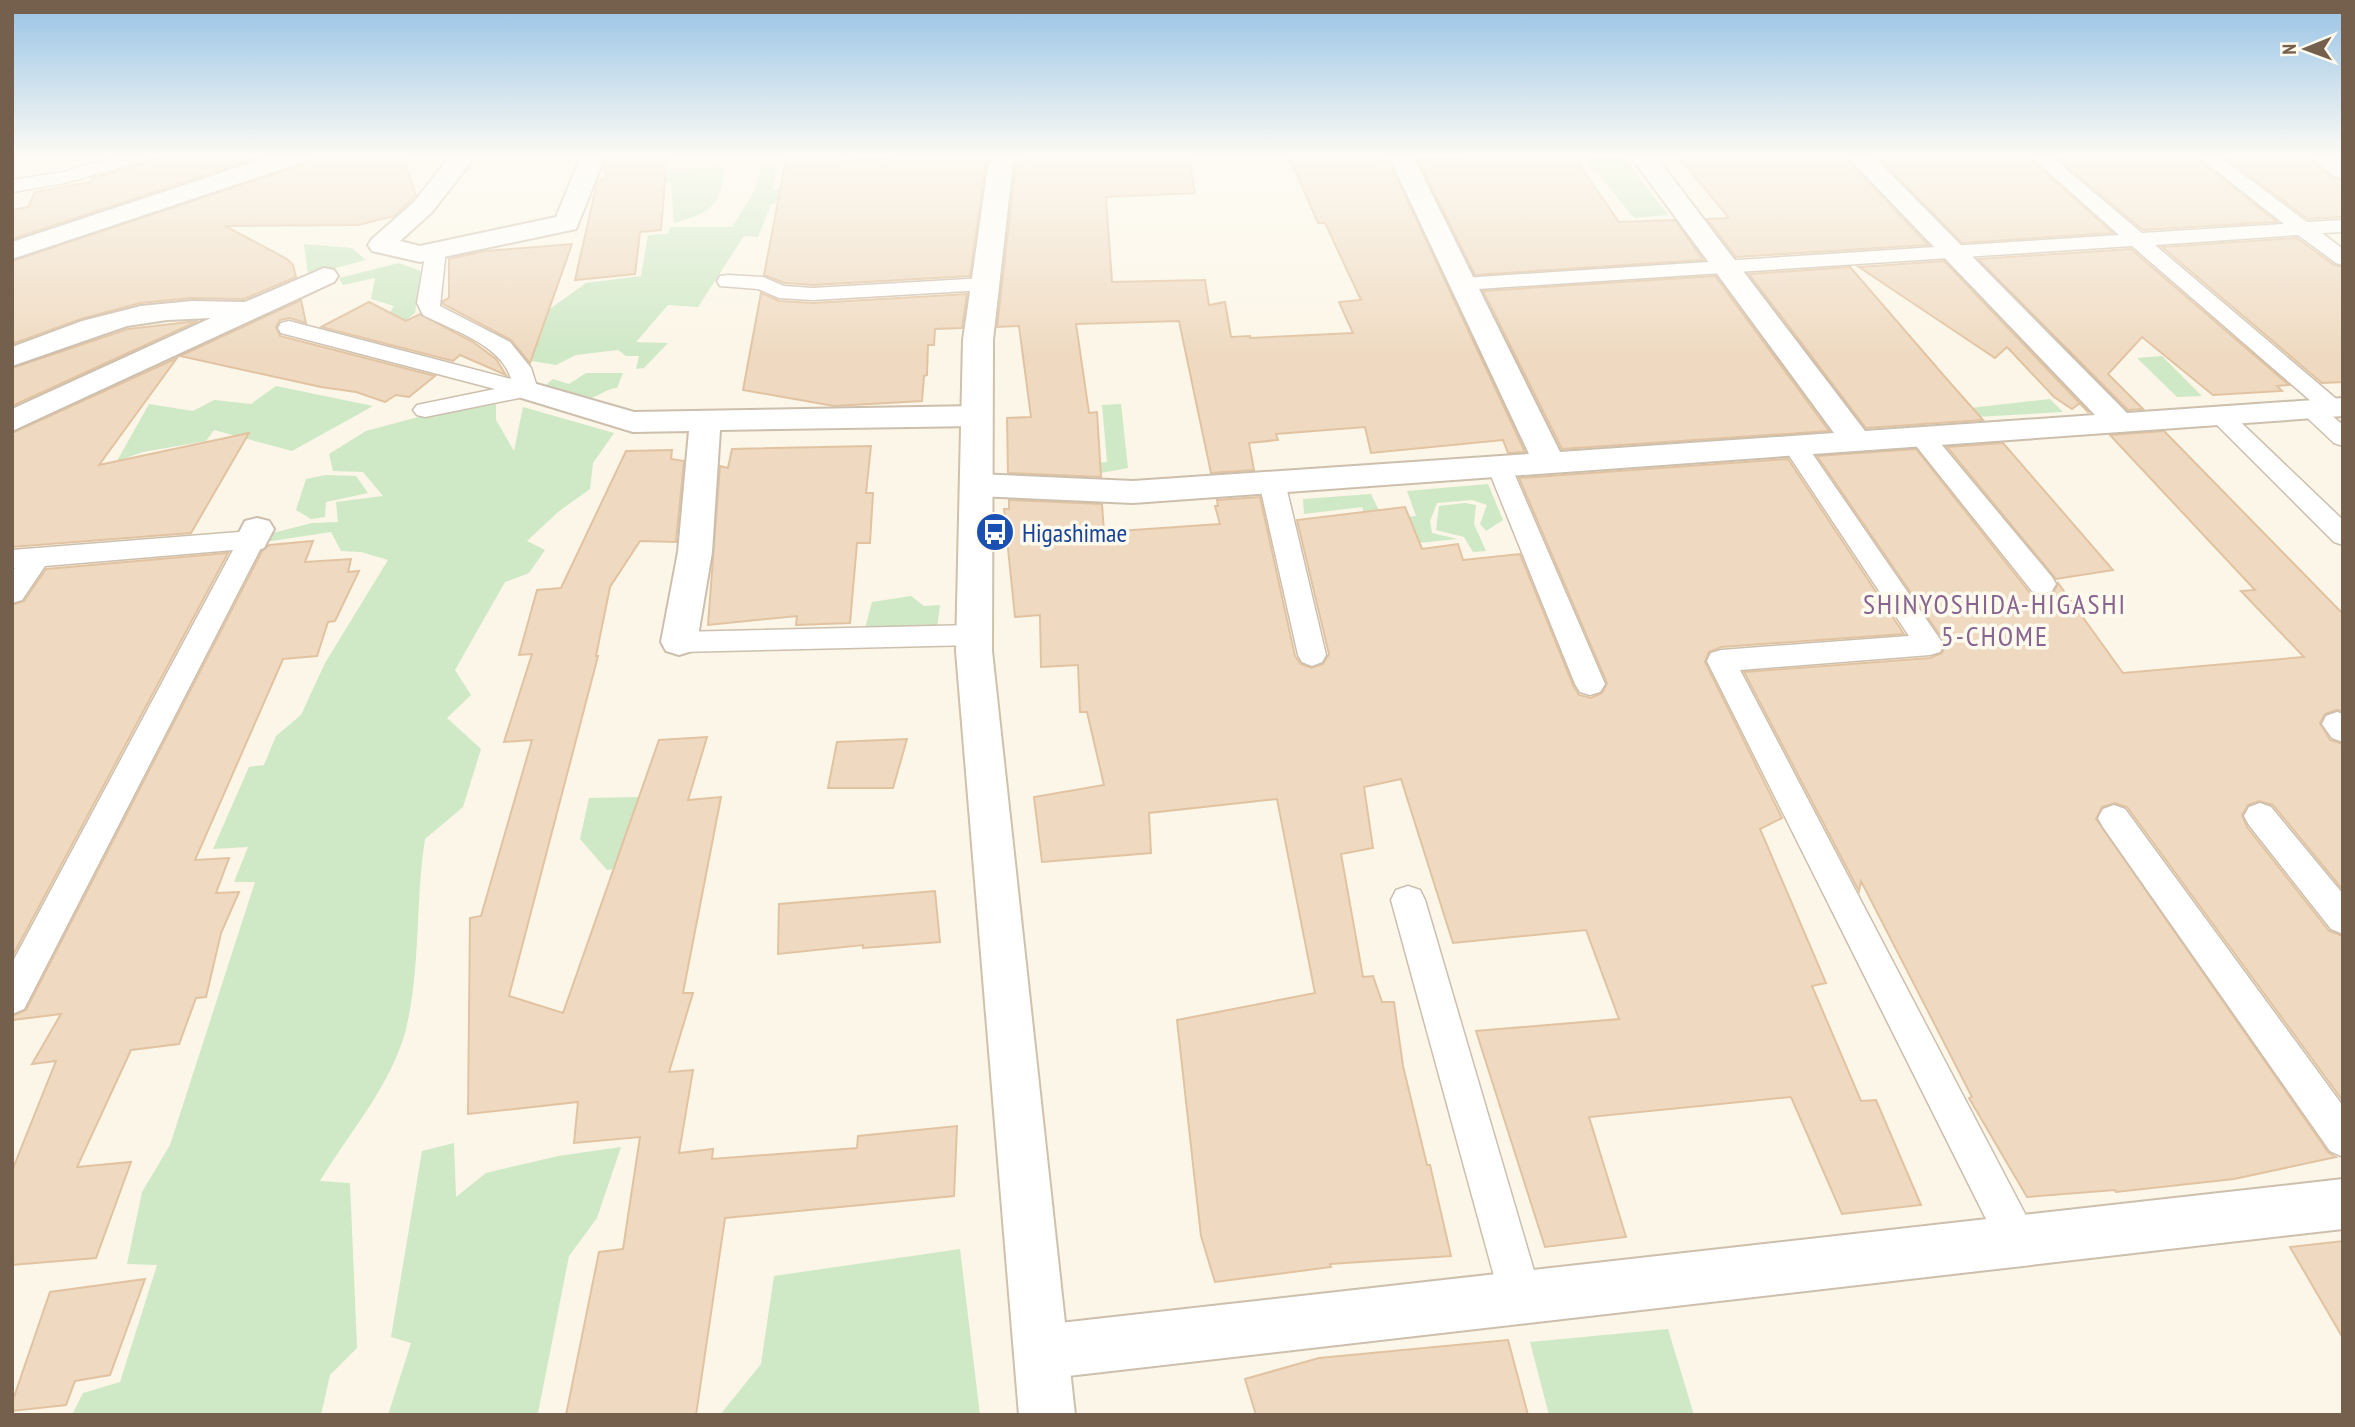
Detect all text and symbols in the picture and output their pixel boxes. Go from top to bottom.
north arrow [2271,14,2341,84]
text: N [2277,44,2301,55]
bus stop icon: Higashimae [974,511,1016,553]
place label: Higashimae [1022,516,1127,549]
district label: SHINYOSHIDA-HIGASHI 5-CHOME [1863,585,2127,654]

